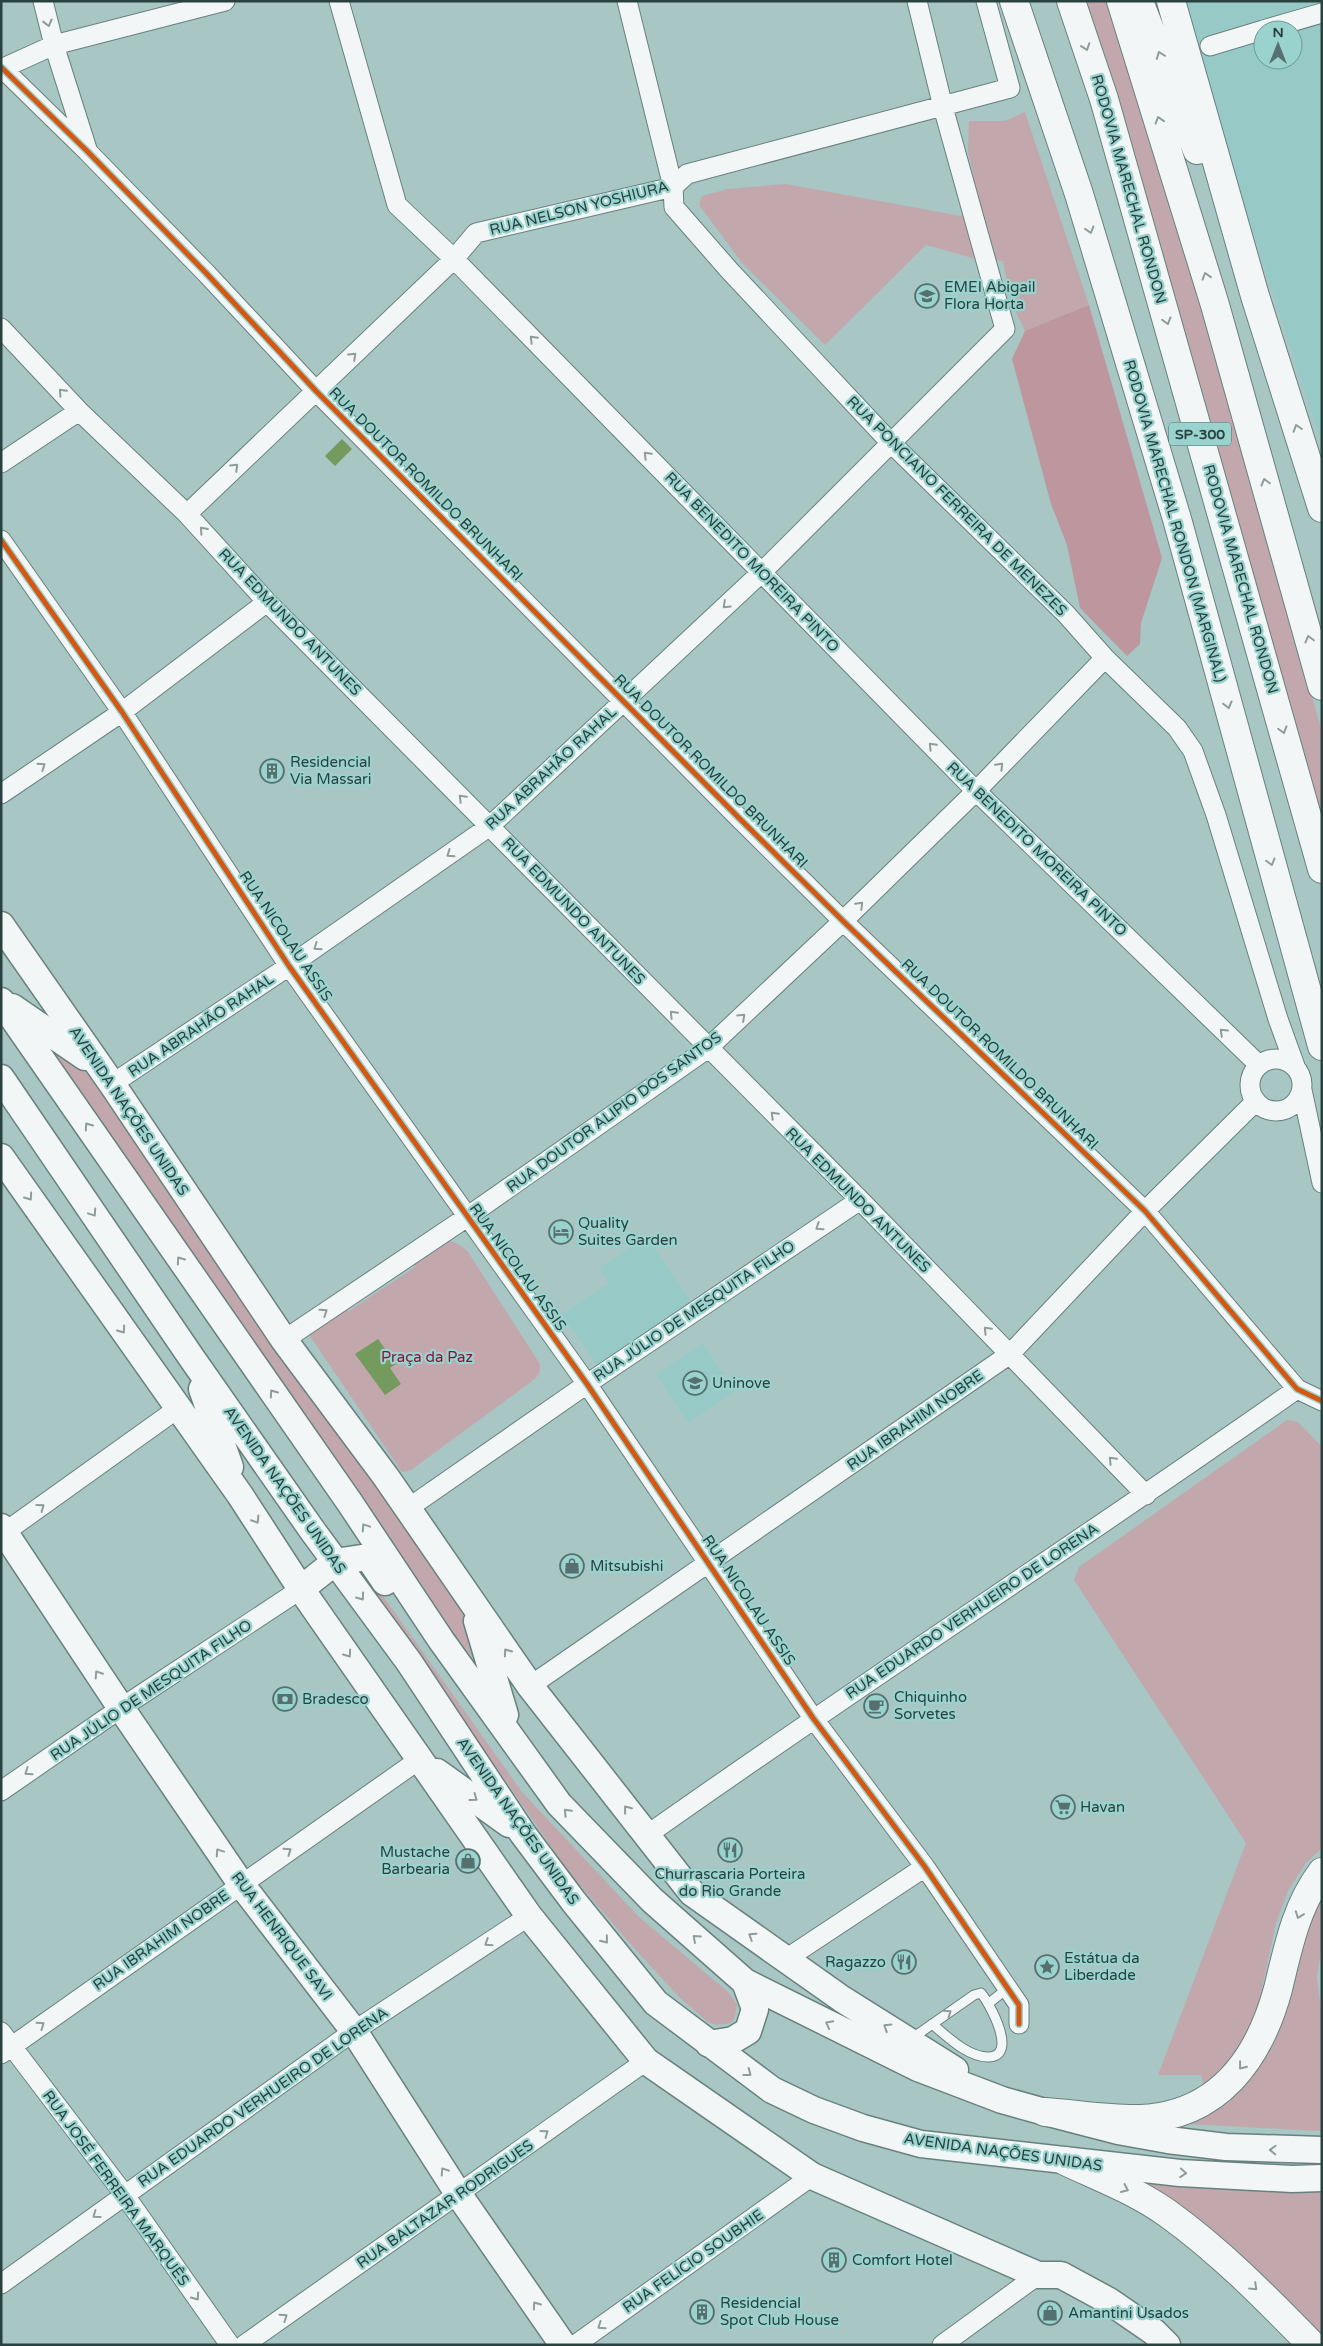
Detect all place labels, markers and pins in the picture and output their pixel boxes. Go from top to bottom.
place label: EMEI Abigail Flora Horta [944,278,1035,313]
school or university icon: EMEI Abigail Flora Horta [914,283,940,309]
place label: Residencial Via Massari [290,753,372,788]
building icon: Residencial Via Massari [259,758,285,784]
place label: Quality Suites Garden [578,1214,678,1249]
hotel icon: Quality Suites Garden [548,1219,574,1245]
school or university icon: Uninove [682,1370,708,1396]
place label: Uninove [712,1374,770,1392]
shop icon: Mitsubishi [559,1553,585,1579]
place label: Mitsubishi [590,1557,663,1575]
bank icon: Bradesco [272,1686,298,1712]
place label: Chiquinho Sorvetes [894,1688,967,1723]
place label: Bradesco [302,1690,369,1708]
cafe icon: Chiquinho Sorvetes [863,1693,889,1719]
supermarket icon: Havan [1050,1794,1076,1820]
place label: Havan [1080,1798,1125,1816]
restaurant icon: Churrascaria Porteira do Rio Grande [717,1837,743,1863]
place label: Mustache Barbearia [380,1843,450,1878]
shop icon: Mustache Barbearia [455,1848,481,1874]
place label: Churrascaria Porteira do Rio Grande [655,1865,805,1900]
restaurant icon: Ragazzo [891,1949,917,1975]
place label: Estátua da Liberdade [1064,1949,1140,1984]
place label: Ragazzo [825,1953,886,1971]
place icon: Estátua da Liberdade [1034,1954,1060,1980]
building icon: Comfort Hotel [821,2247,847,2273]
place label: Comfort Hotel [852,2251,953,2269]
place label: Residencial Spot Club House [720,2294,839,2329]
building icon: Residencial Spot Club House [689,2299,715,2325]
shop icon: Amantini Usados [1037,2300,1063,2326]
place label: Amantini Usados [1068,2304,1189,2322]

